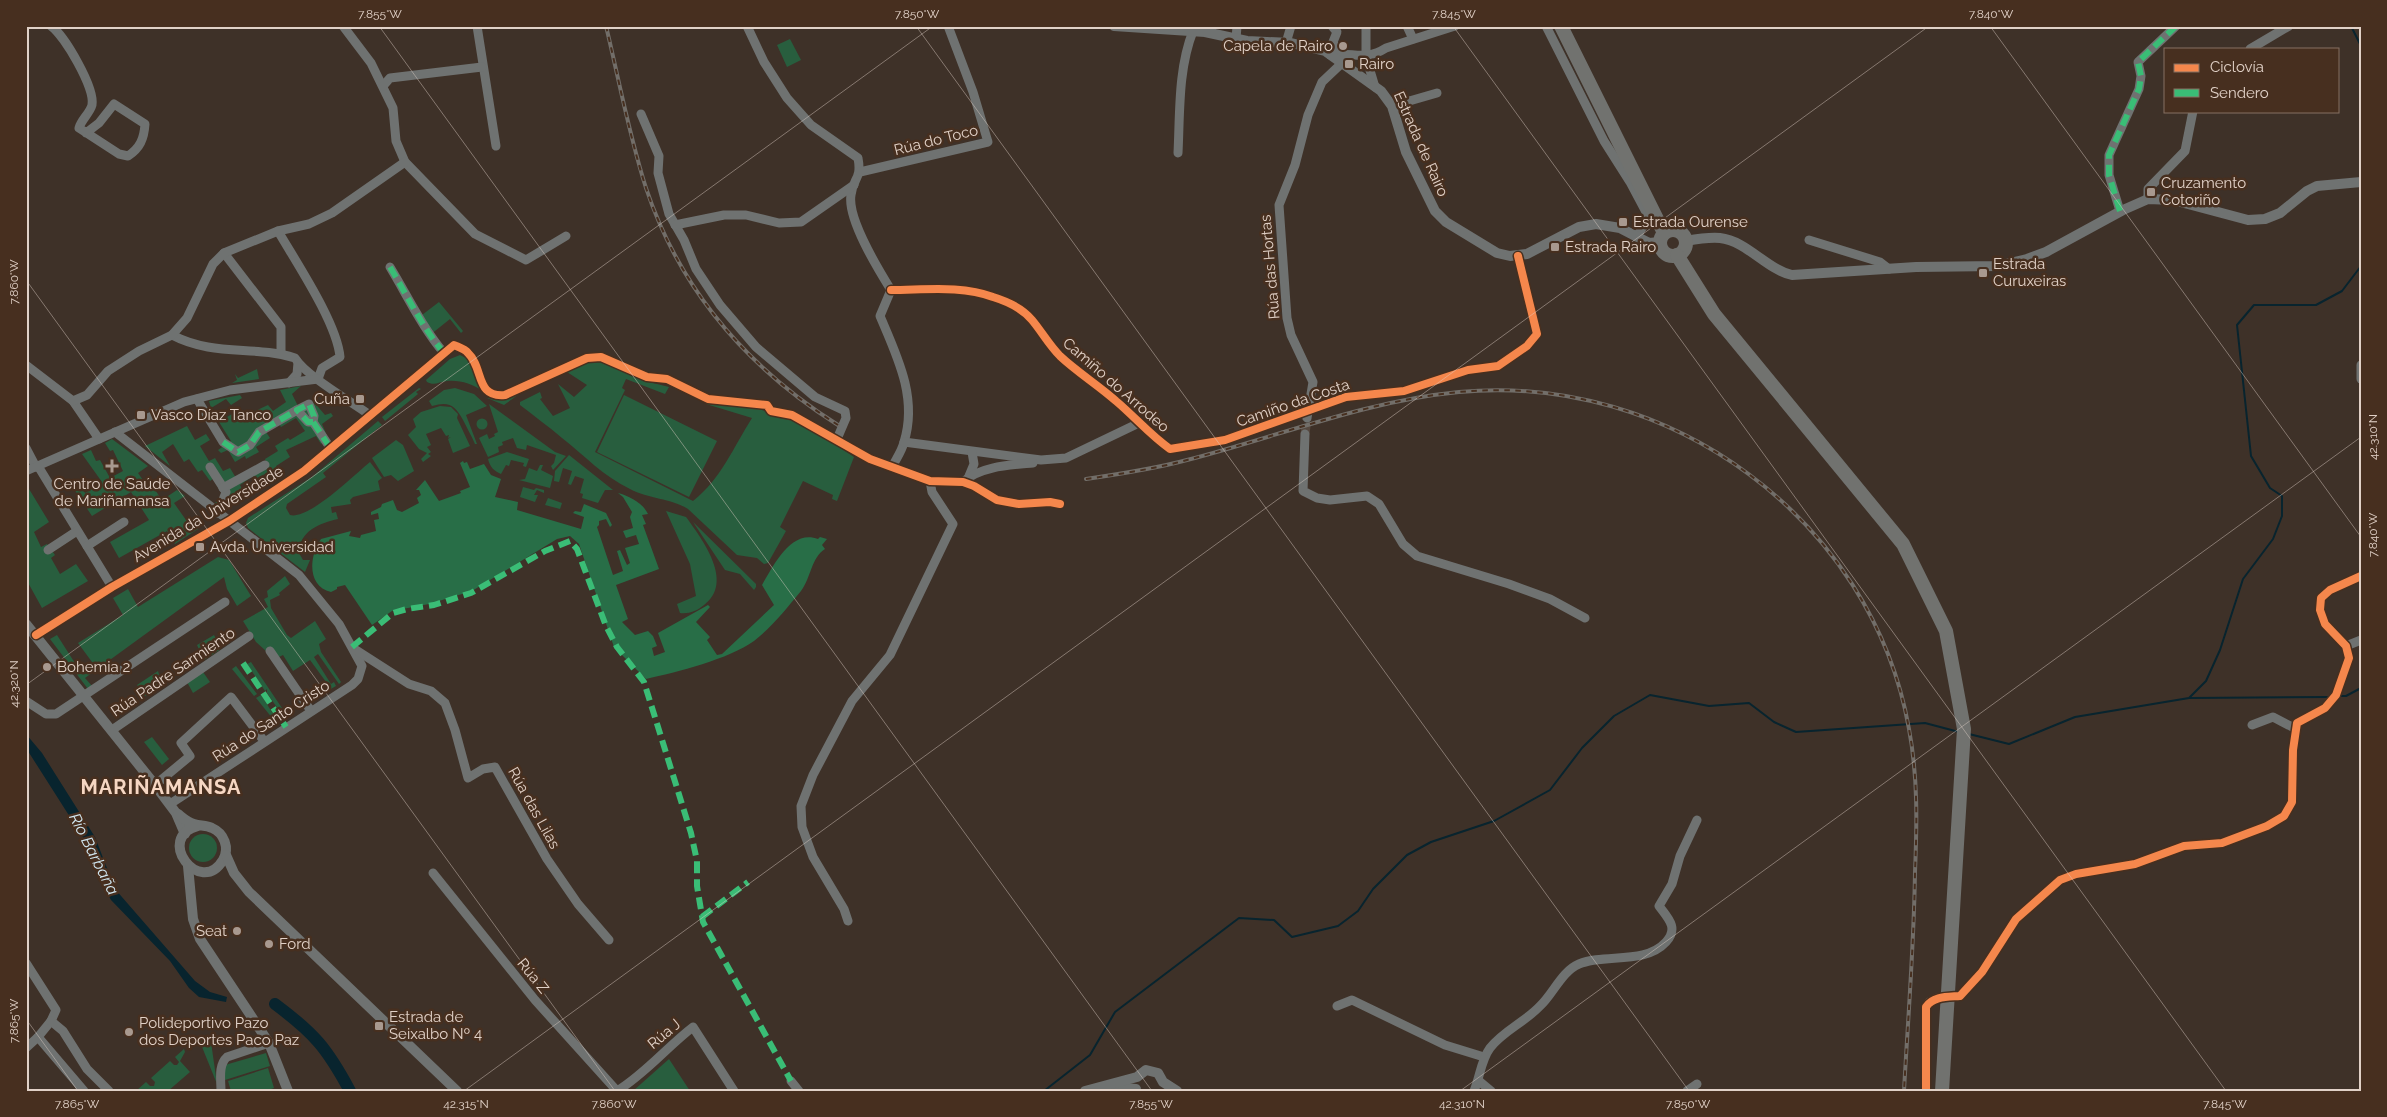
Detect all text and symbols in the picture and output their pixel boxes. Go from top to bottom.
text: 7.855°W [358,7,402,21]
text: 7.850°W [895,7,940,21]
text: 7.845°W [1432,7,1476,21]
text: 7.840°W [1969,7,2014,21]
place label: Capela de Rairo [1223,37,1333,55]
marker: Capela de Rairo [1337,40,1349,52]
legend [2164,48,2340,112]
place label: Rairo [1359,55,1394,73]
marker: Rairo [1343,58,1355,70]
text: Ciclovía [2210,58,2264,76]
text: Sendero [2210,84,2269,102]
street label: Estrada de Rairo [1390,89,1452,199]
street label: Rúa do Toco [892,121,980,159]
place label: Cruzamento Cotoriño [2161,174,2246,209]
marker: Cruzamento Cotoriño [2145,186,2157,198]
place label: Estrada Ourense [1633,213,1748,231]
street label: Rúa das Hortas [1256,214,1284,320]
marker: Estrada Ourense [1617,216,1629,228]
place label: Estrada Rairo [1565,238,1656,256]
marker: Estrada Rairo [1549,241,1561,253]
place label: Estrada Curuxeiras [1993,255,2066,290]
text: 7.860°W [7,259,21,305]
marker: Estrada Curuxeiras [1977,267,1989,279]
street label: Camiño do Arrodeo [1059,334,1173,436]
street label: Camiño da Costa [1234,375,1352,431]
place label: Cuña [314,390,350,408]
marker: Cuña [354,393,366,405]
place label: Vasco Díaz Tanco [151,406,271,424]
marker: Vasco Díaz Tanco [135,409,147,421]
text: 42.310°N [2366,414,2380,460]
marker: Centro de Saúde de Mariñamansa [105,459,119,473]
street label: Avenida da Universidade [130,462,287,566]
place label: Centro de Saúde de Mariñamansa [54,475,171,510]
text: 7.840°W [2366,512,2380,557]
place label: Avda. Universidad [210,538,334,556]
marker: Avda. Universidad [194,541,206,553]
street label: Rúa Padre Sarmiento [107,624,239,720]
place label: Bohemia 2 [57,658,131,676]
text: 42.320°N [7,660,21,708]
marker: Bohemia 2 [41,661,53,673]
street label: Rúa do Santo Cristo [209,676,333,766]
street label: Rúa das Lilas [504,764,564,852]
district label: MARIÑAMANSA [81,775,241,799]
water label: Río Barbaña [65,810,123,899]
place label: Seat [196,922,227,940]
marker: Seat [231,925,243,937]
place label: Ford [279,935,311,953]
marker: Ford [263,938,275,950]
street label: Rúa Z [513,955,553,997]
text: 7.865°W [7,998,21,1043]
place label: Estrada de Seixalbo Nº 4 [389,1008,482,1043]
place label: Polideportivo Pazo dos Deportes Paco Paz [139,1014,299,1049]
street label: Rúa J [644,1015,684,1053]
marker: Estrada de Seixalbo Nº 4 [373,1020,385,1032]
marker: Polideportivo Pazo dos Deportes Paco Paz [123,1026,135,1038]
text: 7.865°W [55,1097,100,1111]
text: 42.315°N [443,1097,489,1111]
text: 7.860°W [591,1097,637,1111]
text: 7.855°W [1129,1097,1173,1111]
text: 42.310°N [1439,1097,1485,1111]
text: 7.850°W [1666,1097,1711,1111]
text: 7.845°W [2203,1097,2247,1111]

